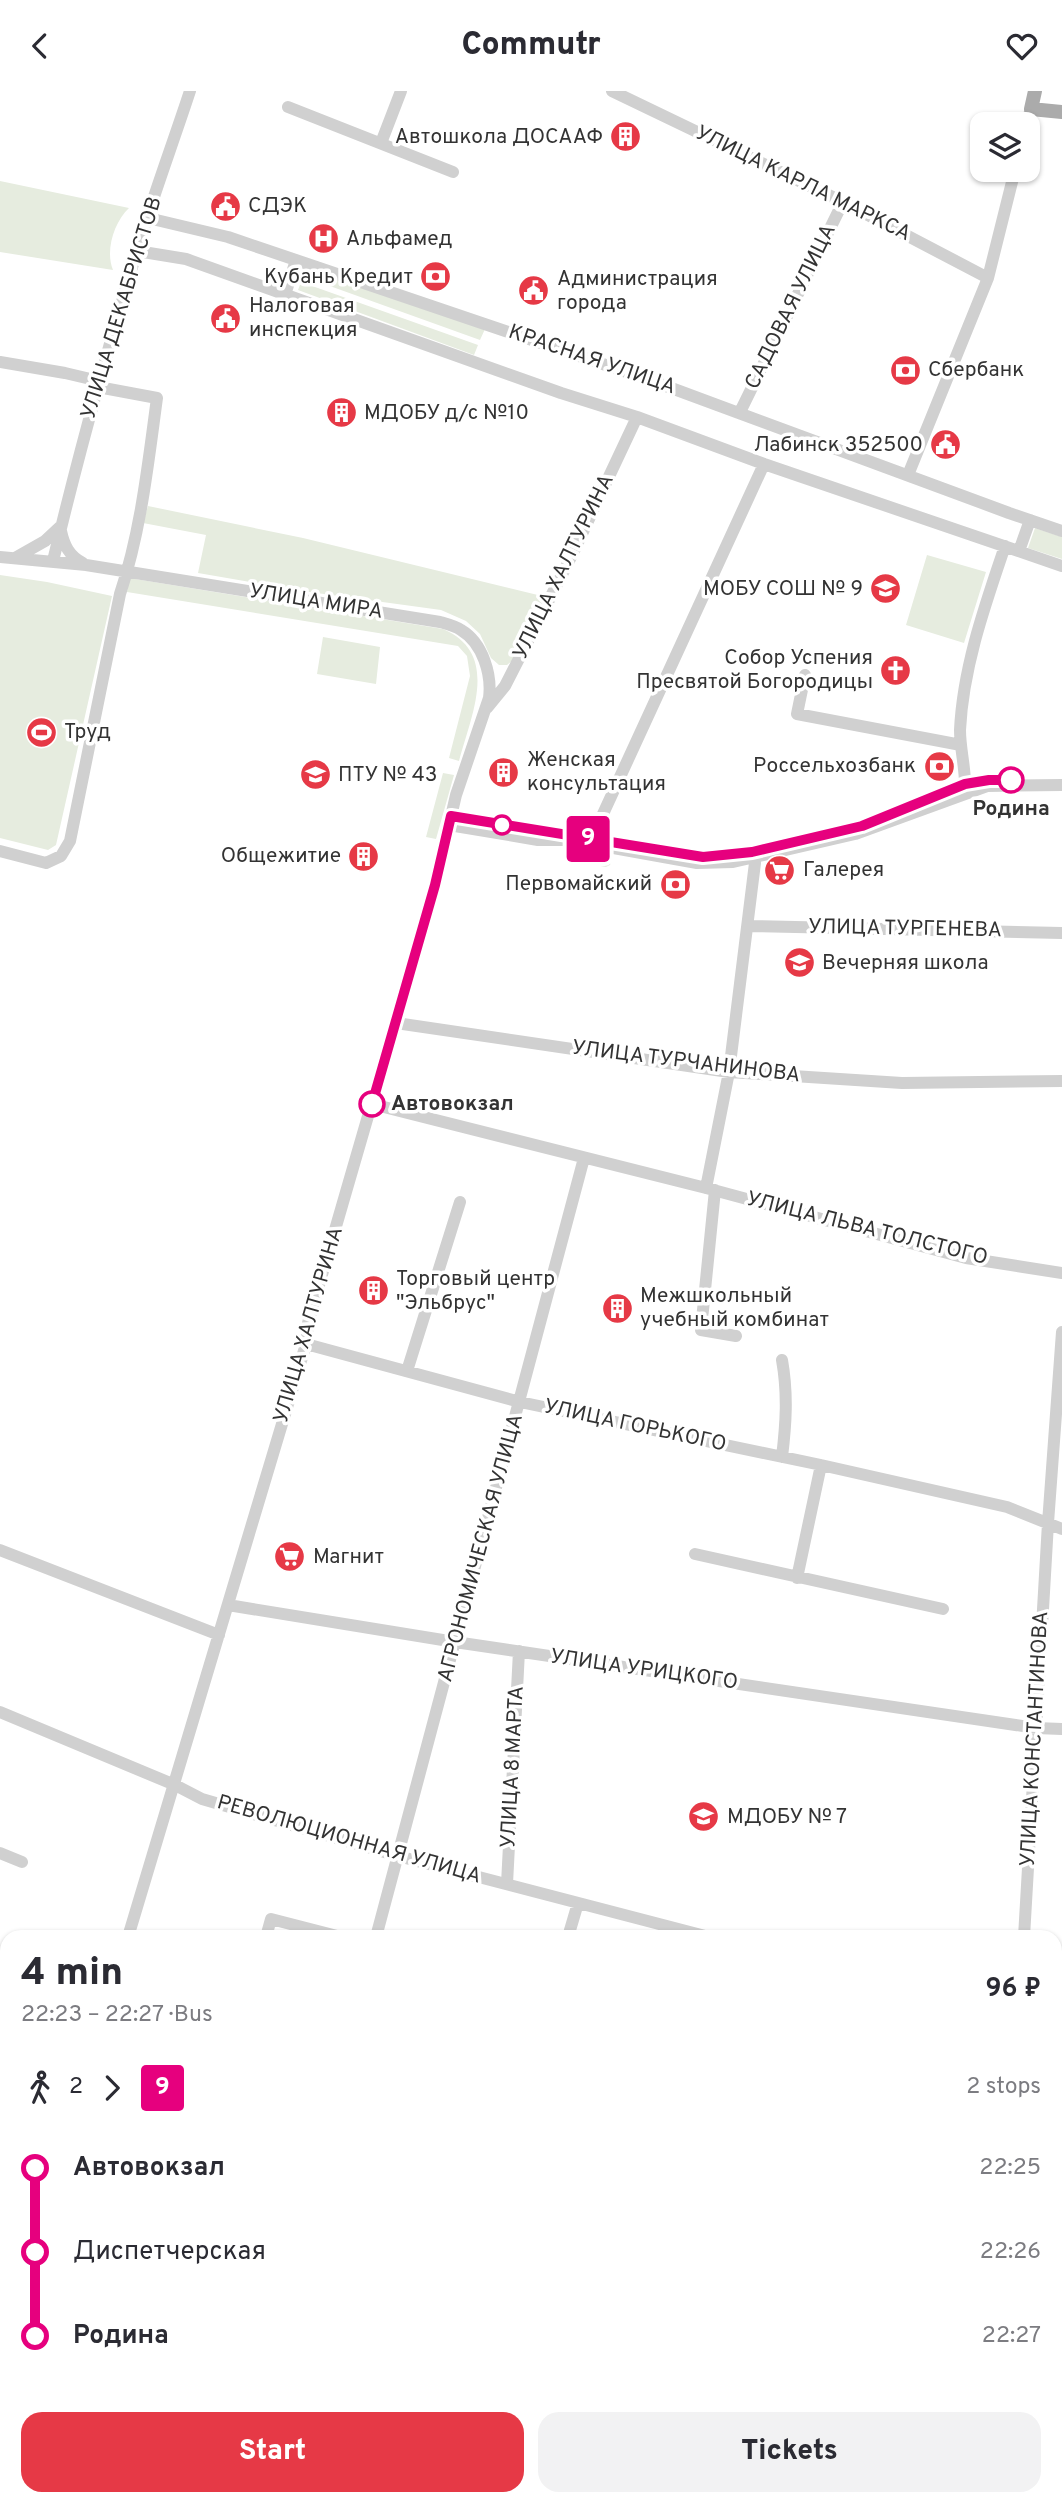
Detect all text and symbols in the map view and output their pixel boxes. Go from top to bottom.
text: Commutr [461,26,601,66]
icon: back [21,27,59,65]
icon: heart [1003,27,1041,65]
map controls [970,112,1040,182]
button: layers [970,112,1040,182]
building icon: Автошкола ДОСААФ [609,120,643,154]
street label: УЛИЦА КАРЛА МАРКСА [691,120,915,248]
place label: Автошкола ДОСААФ [395,124,603,151]
public building icon: СДЭК [208,189,242,223]
place label: СДЭК [248,193,307,220]
street label: УЛИЦА ДЕКАБРИСТОВ [75,194,169,422]
street label: САДОВАЯ УЛИЦА [739,220,843,394]
hospital icon: Альфамед [306,222,340,256]
place label: Альфамед [346,226,453,253]
bank icon: Кубань Кредит [419,260,453,294]
place label: Кубань Кредит [264,264,413,291]
place label: Администрация города [557,266,718,317]
public building icon: Администрация города [517,274,551,308]
place label: Налоговая инспекция [249,293,358,344]
public building icon: Налоговая инспекция [209,301,243,335]
street label: КРАСНАЯ УЛИЦА [505,319,679,401]
bank icon: Сбербанк [888,353,922,387]
place label: Сбербанк [928,357,1024,384]
building icon: МДОБУ д/с №10 [324,396,358,430]
place label: МДОБУ д/с №10 [364,400,529,427]
public building icon: Лабинск 352500 [929,428,963,462]
place label: Лабинск 352500 [754,432,923,459]
street label: УЛИЦА ХАЛТУРИНА [507,470,621,664]
school or university icon: МОБУ СОШ № 9 [869,572,903,606]
place label: МОБУ СОШ № 9 [703,576,863,603]
street label: УЛИЦА МИРА [247,578,385,626]
place label: Собор Успения Пресвятой Богородицы [636,645,873,696]
church icon: Собор Успения Пресвятой Богородицы [879,653,913,687]
sports icon: Труд [24,715,58,749]
place label: Труд [64,719,111,746]
place label: Женская консультация [527,747,666,798]
bank icon: Россельхозбанк [922,749,956,783]
place label: Россельхозбанк [753,753,916,780]
building icon: Женская консультация [487,755,521,789]
school or university icon: ПТУ № 43 [298,758,332,792]
place label: ПТУ № 43 [338,762,437,789]
marker: Родина [998,767,1024,793]
place label: Родина [972,796,1050,823]
unlabelled marker [492,815,512,835]
line badge: 9 [565,816,611,862]
text: 9 [581,824,595,854]
building icon: Общежитие [347,839,381,873]
place label: Общежитие [221,843,341,870]
supermarket icon: Галерея [763,853,797,887]
place label: Галерея [803,857,884,884]
bank icon: Первомайский [658,867,692,901]
place label: Первомайский [505,871,652,898]
street label: УЛИЦА ТУРГЕНЕВА [808,914,1002,944]
school or university icon: Вечерняя школа [782,946,816,980]
place label: Вечерняя школа [822,950,988,977]
street label: УЛИЦА ТУРЧАНИНОВА [570,1035,802,1089]
marker: Автовокзал [359,1091,385,1117]
place label: Автовокзал [391,1091,514,1118]
street label: УЛИЦА ЛЬВА ТОЛСТОГО [744,1186,990,1272]
street label: УЛИЦА ХАЛТУРИНА [268,1224,350,1426]
place label: Торговый центр "Эльбрус" [396,1266,555,1317]
building icon: Торговый центр "Эльбрус" [356,1274,390,1308]
place label: Межшкольный учебный комбинат [640,1283,829,1334]
building icon: Межшкольный учебный комбинат [600,1291,634,1325]
street label: УЛИЦА ГОРЬКОГО [541,1393,729,1459]
street label: АГРОНОМИЧЕСКАЯ УЛИЦА [432,1411,530,1685]
supermarket icon: Магнит [273,1540,307,1574]
place label: Магнит [313,1544,384,1571]
street label: УЛИЦА КОНСТАНТИНОВА [1015,1611,1055,1867]
street label: УЛИЦА УРИЦКОГО [548,1643,740,1697]
street label: УЛИЦА 8 МАРТА [495,1685,531,1849]
street label: РЕВОЛЮЦИОННАЯ УЛИЦА [214,1789,484,1891]
school or university icon: МДОБУ № 7 [687,1800,721,1834]
place label: МДОБУ № 7 [727,1804,847,1831]
text: 4 min [21,1950,123,1999]
text: 96 ₽ [985,1973,1041,2006]
text: 22:23 – 22:27 · Bus [21,2001,213,2030]
icon: walk [21,2069,59,2107]
icon: forward [93,2069,131,2107]
text: 2 [69,2073,83,2102]
text: 9 [155,2073,170,2103]
text: 2 stops [966,2073,1041,2102]
text: Автовокзал [73,2152,225,2185]
text: 22:25 [979,2154,1041,2183]
text: Диспетчерская [73,2236,266,2269]
text: 22:26 [980,2238,1041,2267]
text: Родина [73,2320,169,2353]
text: 22:27 [982,2322,1041,2351]
button: Start [21,2412,524,2492]
button: Tickets [538,2412,1041,2492]

